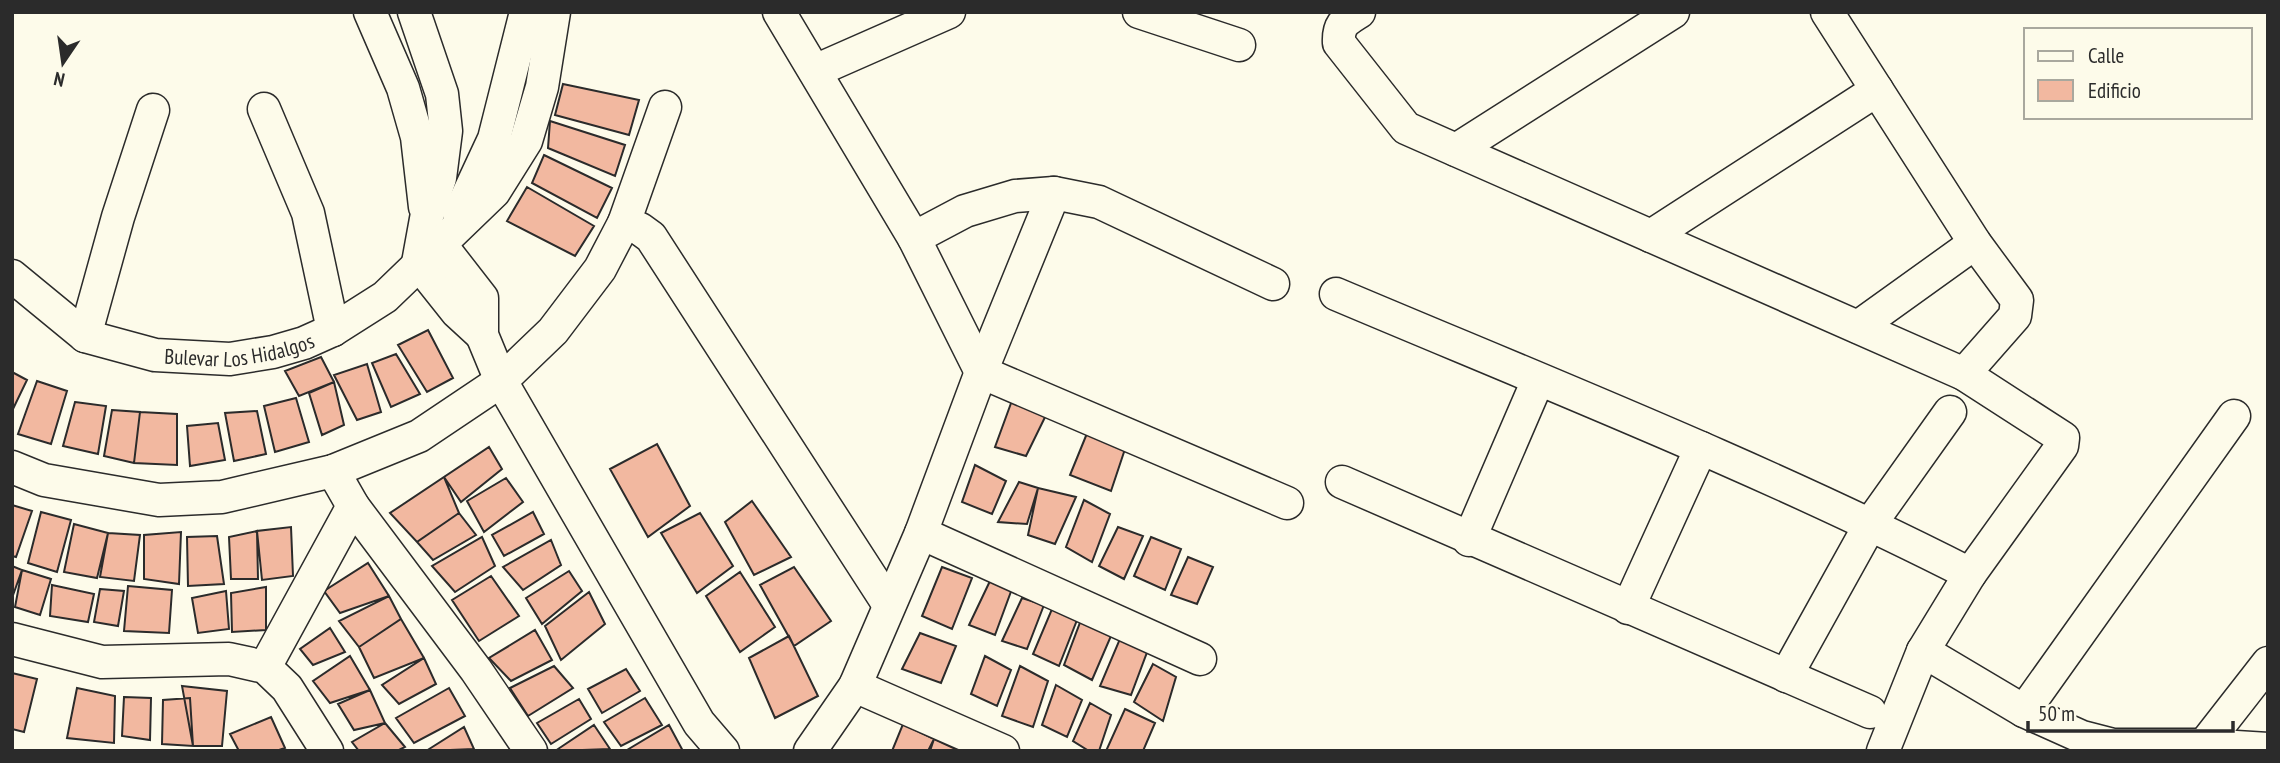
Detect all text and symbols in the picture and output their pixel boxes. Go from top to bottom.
north arrow [28,28,98,98]
legend [2024,28,2252,119]
text: Calle [2088,42,2124,69]
text: N [51,67,67,92]
text: Edificio [2088,77,2141,104]
street label: Bulevar Los Hidalgos [164,327,318,373]
scale bar [2028,690,2233,734]
text: 50 m [2038,700,2075,727]

